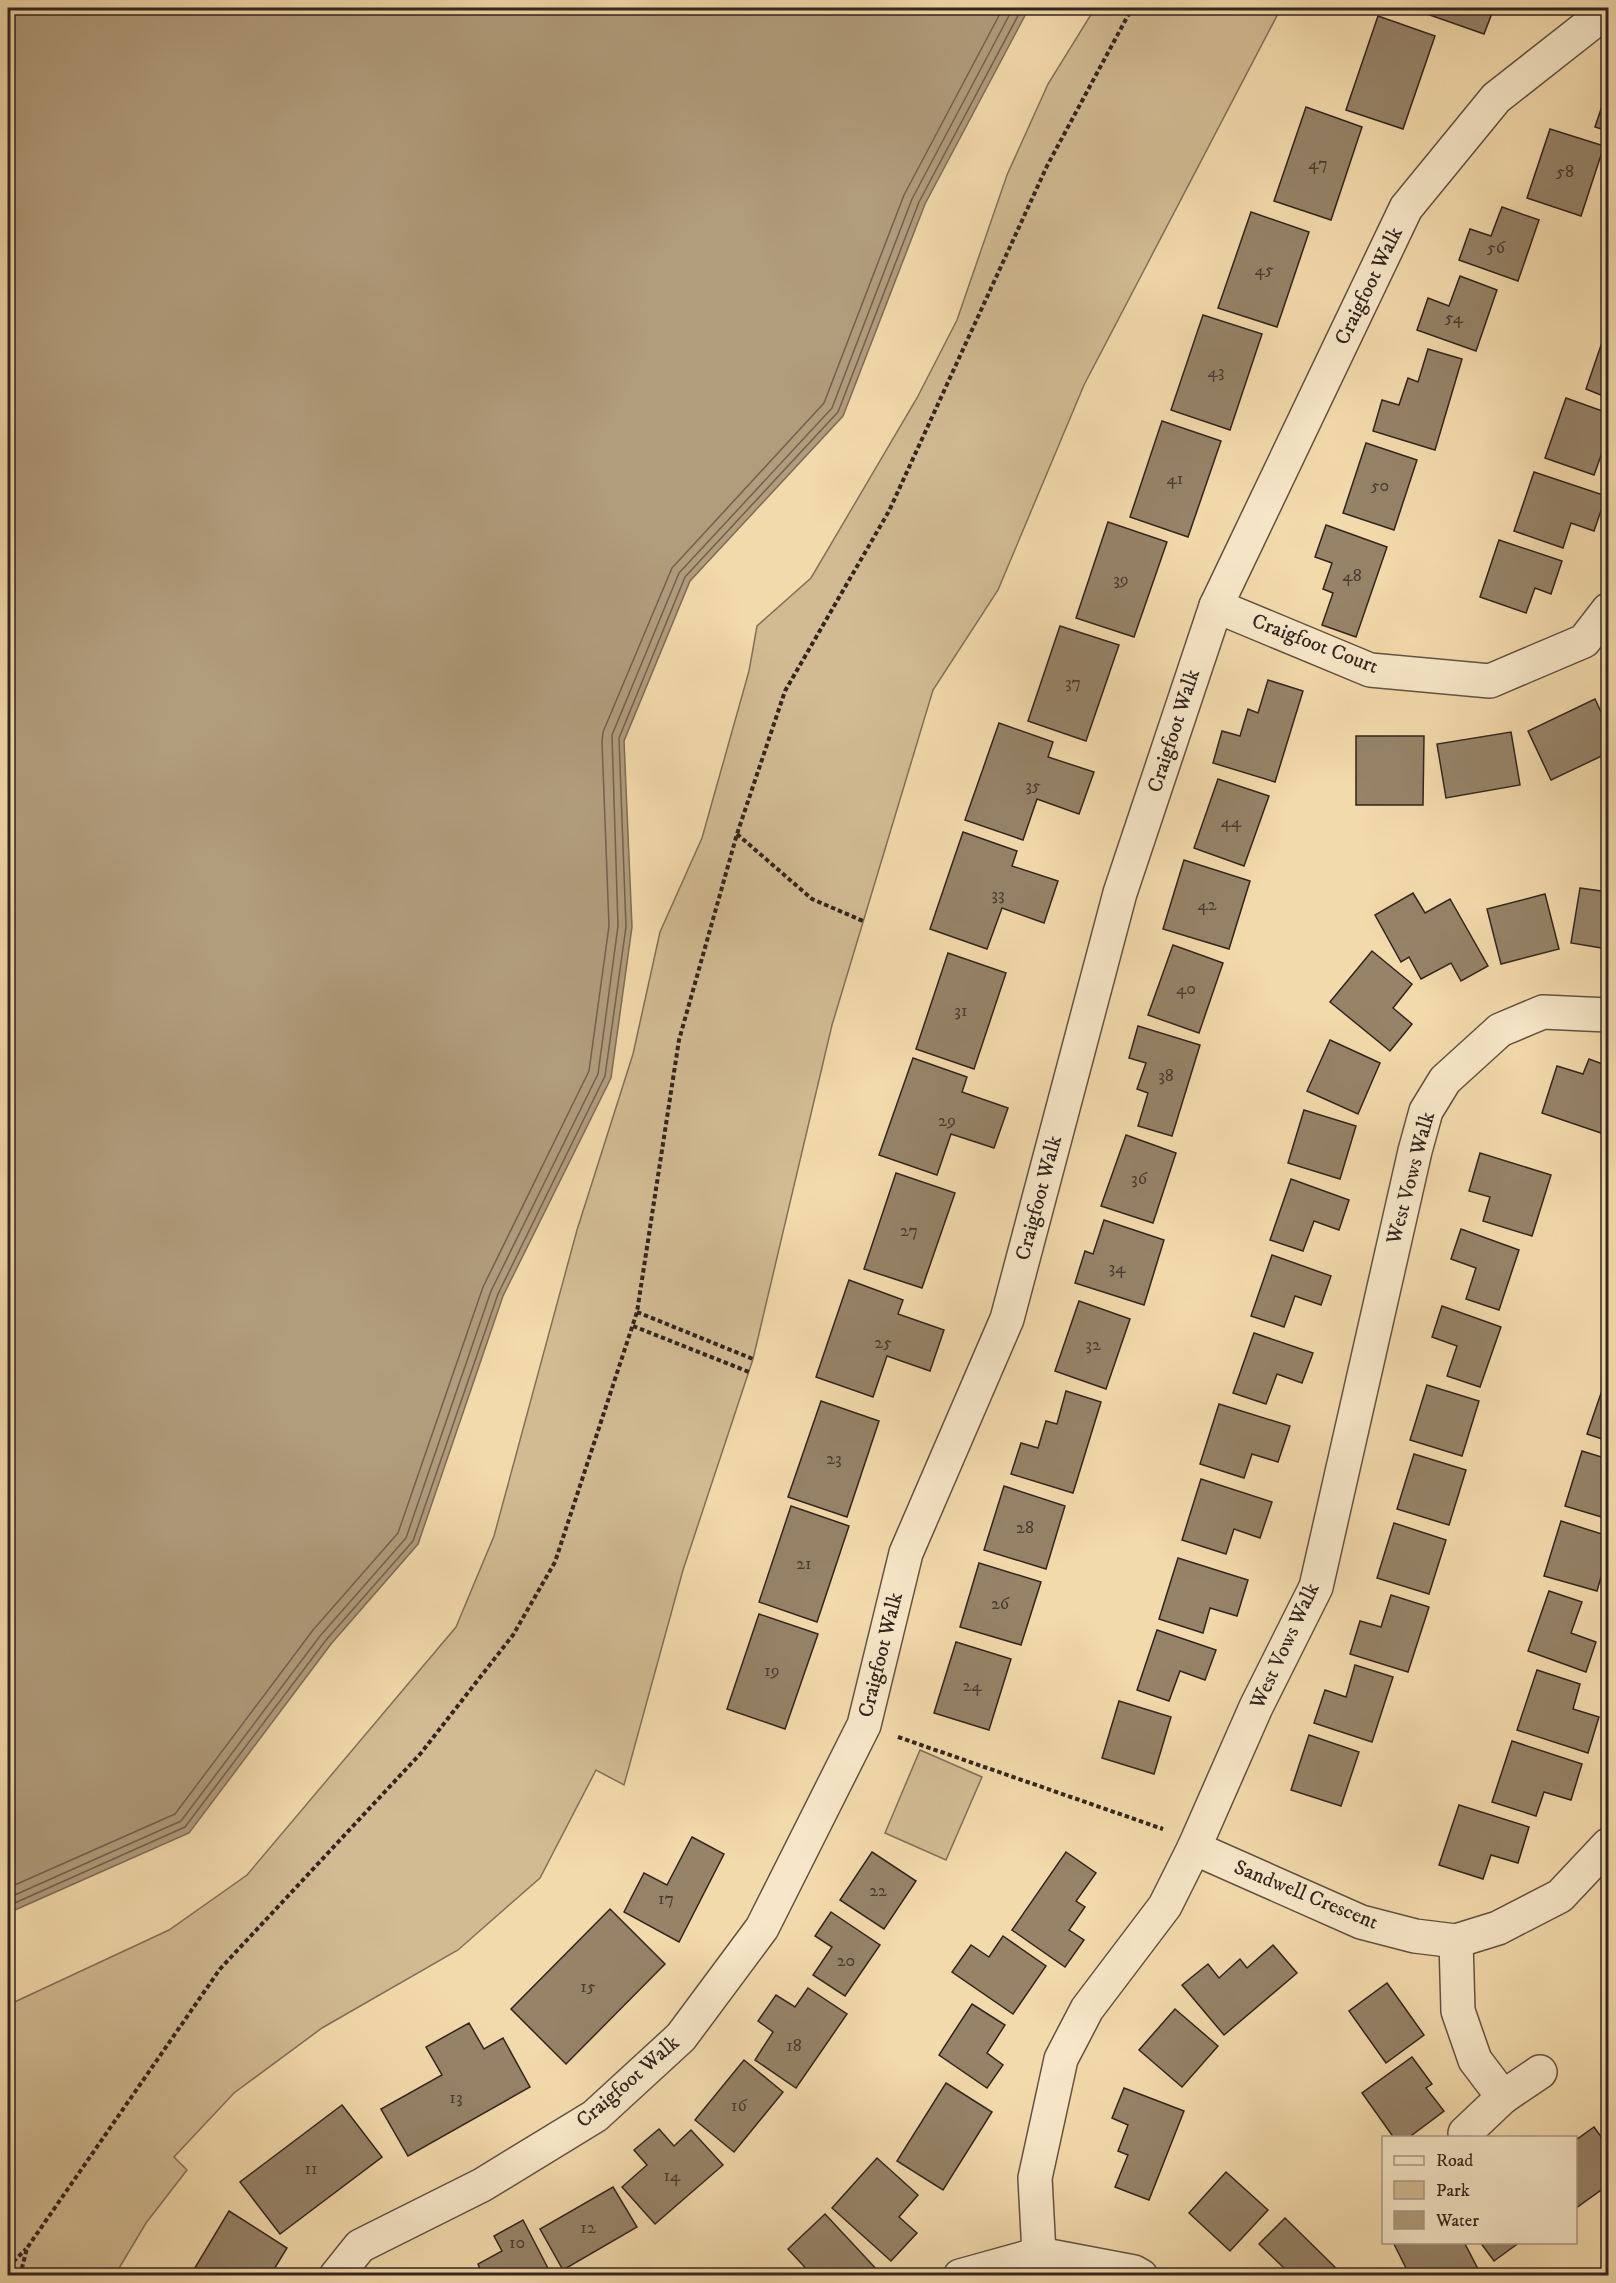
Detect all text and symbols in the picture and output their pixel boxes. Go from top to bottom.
house number: 47 [1308,153,1328,175]
house number: 58 [1556,161,1574,183]
street label: Craigfoot Walk [1329,222,1409,349]
house number: 56 [1487,237,1506,259]
house number: 45 [1254,259,1274,281]
house number: 54 [1445,307,1464,329]
house number: 43 [1207,361,1225,383]
house number: 41 [1167,468,1183,490]
house number: 50 [1371,475,1389,497]
house number: 48 [1342,565,1362,587]
house number: 39 [1113,569,1129,591]
street label: Craigfoot Court [1248,608,1382,680]
street label: Craigfoot Walk [1142,666,1206,796]
house number: 37 [1065,672,1081,694]
house number: 35 [1025,775,1041,797]
house number: 44 [1221,811,1242,833]
house number: 33 [991,884,1005,906]
house number: 42 [1197,894,1217,916]
house number: 40 [1176,978,1196,1000]
house number: 31 [954,1000,968,1022]
house number: 38 [1158,1065,1174,1087]
street label: West Vows Walk [1381,1108,1441,1248]
house number: 29 [938,1110,956,1132]
street label: Craigfoot Walk [1010,1132,1068,1263]
house number: 36 [1131,1168,1148,1190]
house number: 27 [900,1220,918,1242]
house number: 34 [1108,1257,1126,1279]
house number: 25 [874,1332,892,1354]
house number: 32 [1085,1334,1101,1356]
house number: 23 [826,1448,842,1470]
house number: 28 [1016,1517,1034,1539]
house number: 21 [796,1553,812,1575]
street label: West Vows Walk [1244,1578,1326,1714]
street label: Craigfoot Walk [853,1589,909,1720]
house number: 26 [991,1593,1010,1615]
house number: 19 [764,1660,780,1682]
house number: 24 [962,1675,982,1697]
street label: Sandwell Crescent [1230,1854,1382,1936]
house number: 22 [869,1880,887,1902]
house number: 17 [658,1888,674,1910]
house number: 20 [837,1950,855,1972]
house number: 15 [580,1976,596,1998]
street label: Craigfoot Walk [571,2030,685,2134]
house number: 18 [786,2035,802,2057]
house number: 13 [449,2087,463,2109]
house number: 16 [731,2095,748,2117]
legend [1382,2136,1577,2244]
text: Road [1436,2150,1473,2172]
house number: 11 [304,2158,318,2180]
house number: 14 [664,2165,681,2187]
text: Park [1436,2180,1470,2202]
text: Water [1435,2210,1479,2232]
house number: 12 [580,2217,596,2239]
house number: 10 [509,2232,525,2254]

